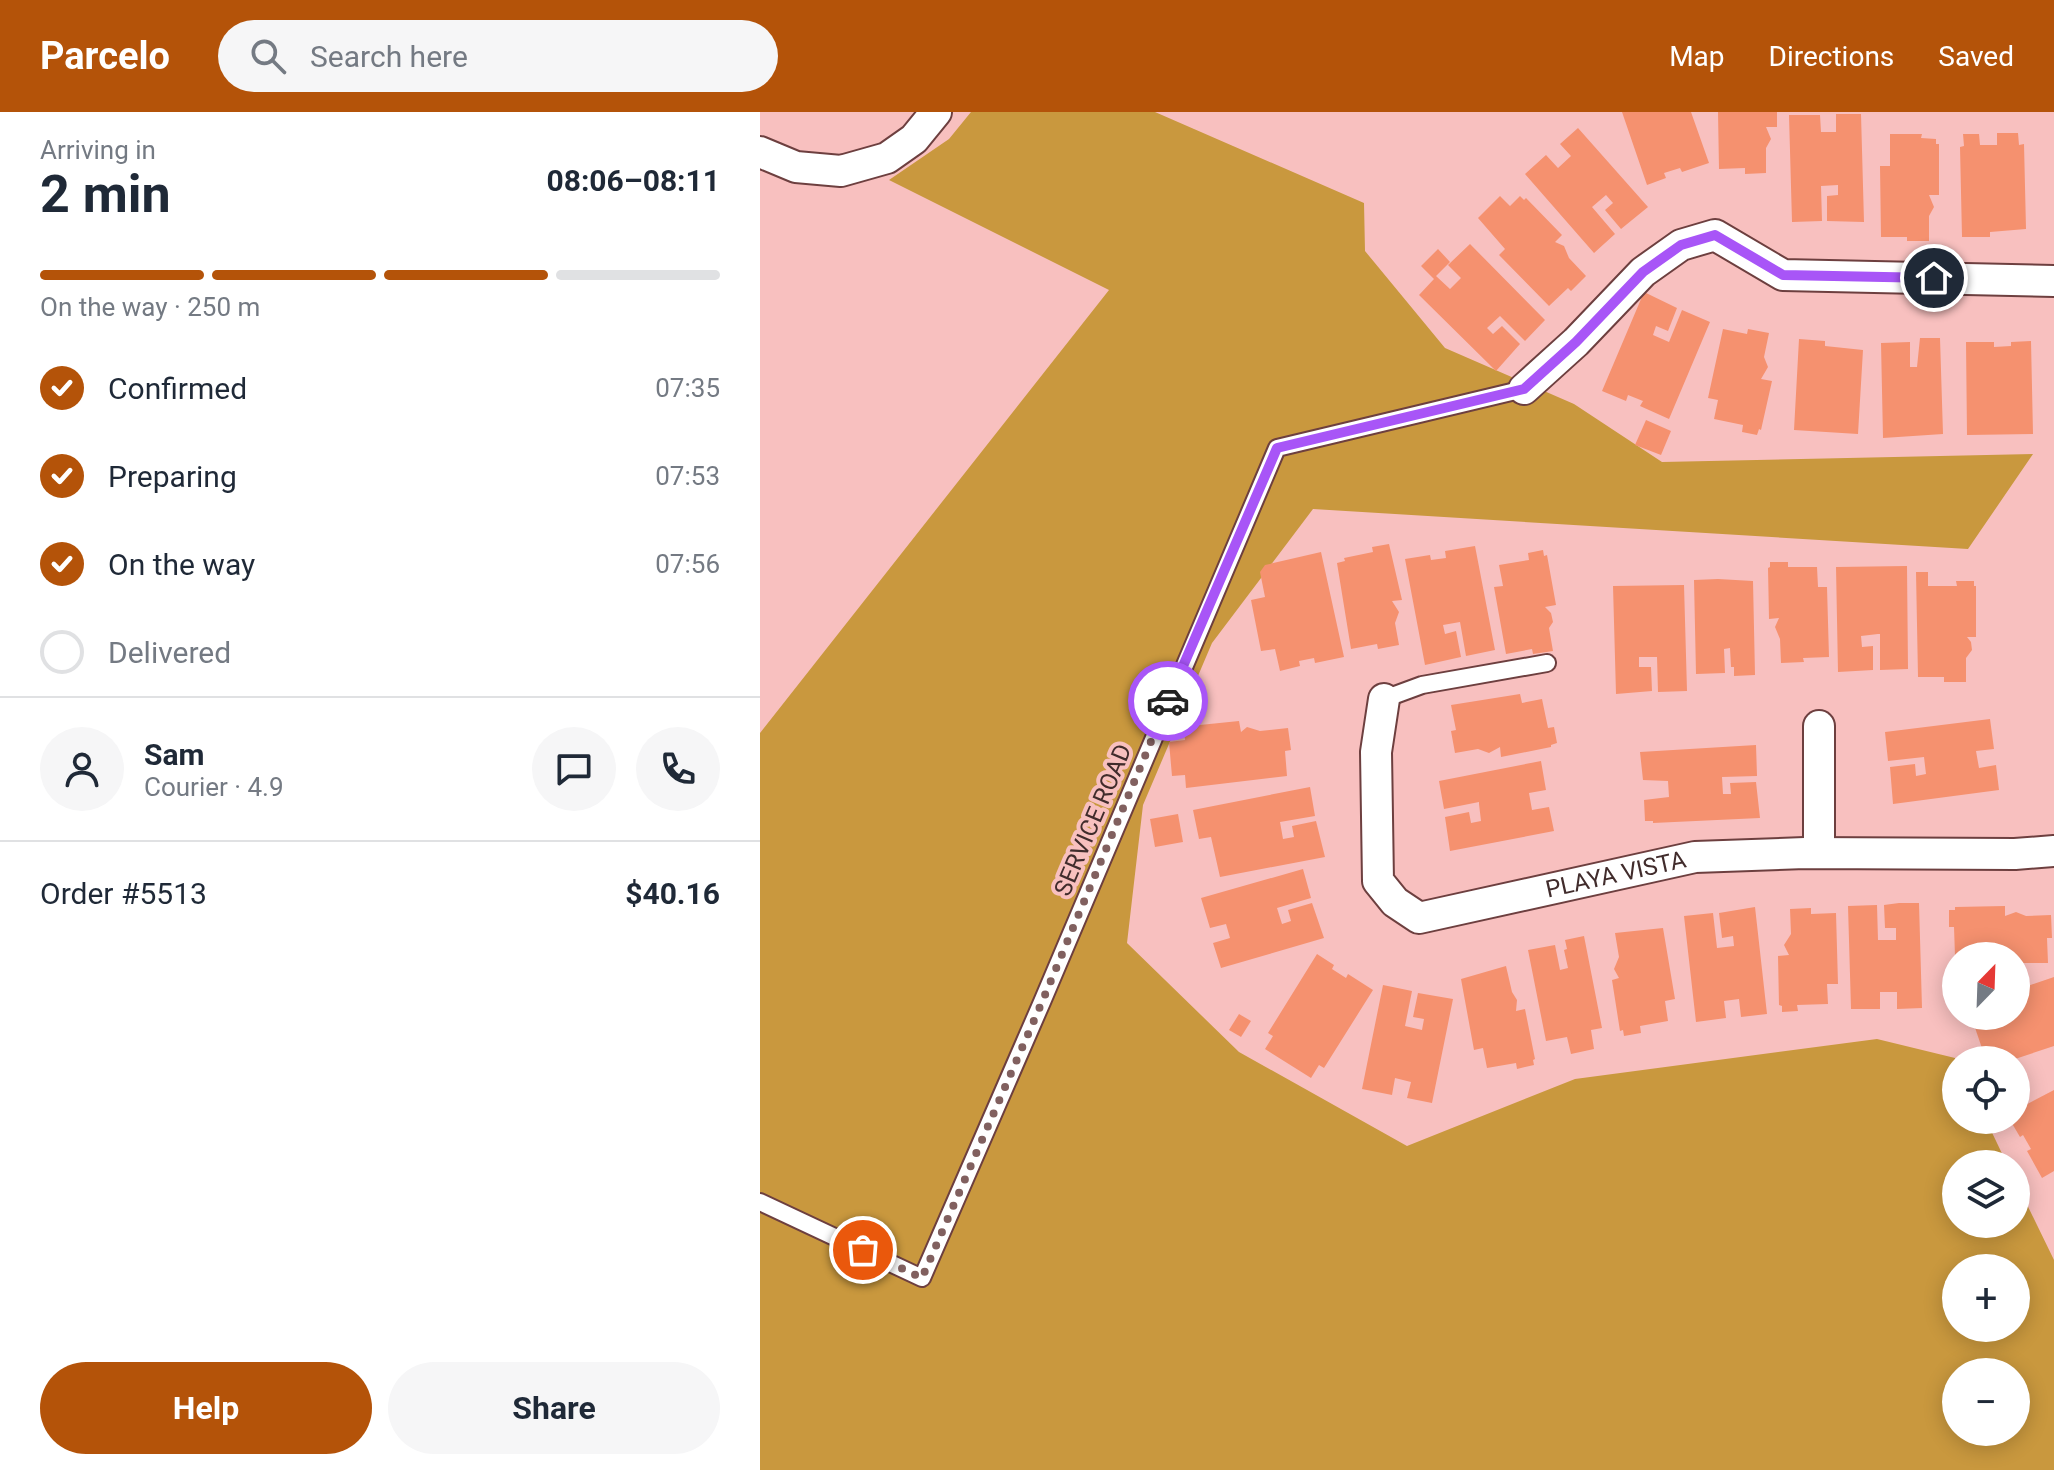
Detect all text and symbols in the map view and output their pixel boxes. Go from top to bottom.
search box [218,20,778,92]
text: Parcelo [40,34,170,78]
icon: search [246,34,290,78]
text: Search here [310,39,468,74]
text: Map [1669,40,1725,73]
text: Directions [1769,40,1894,73]
text: Saved [1938,40,2014,73]
text: Arriving in [40,135,156,165]
text: 08:06–08:11 [546,163,720,198]
text: 2 min [40,164,171,225]
pin [1900,244,1968,312]
icon: home [1912,256,1956,300]
text: On the way · 250 m [40,292,260,322]
icon: check [40,366,84,410]
text: Confirmed [108,371,247,406]
text: 07:35 [655,373,720,403]
icon: check [40,454,84,498]
text: Preparing [108,459,237,494]
text: 07:53 [655,461,720,491]
icon: check [40,542,84,586]
text: On the way [108,547,255,582]
text: 07:56 [655,549,720,579]
text: Delivered [108,635,231,670]
courier [1128,661,1208,741]
icon: car [1146,679,1190,723]
button: person [40,727,124,811]
button: chat [532,727,616,811]
button: phone [636,727,720,811]
text: Sam [144,737,205,772]
street label: SERVICE ROAD [1048,740,1138,900]
text: Courier · 4.9 [144,772,284,802]
street label: PLAYA VISTA [1543,845,1689,904]
text: Order #5513 [40,876,207,911]
text: $40.16 [625,876,720,911]
north arrow [1942,942,2030,1030]
map controls [1942,942,2030,1446]
button: locate [1942,1046,2030,1134]
button: layers [1942,1150,2030,1238]
pin [829,1216,897,1284]
icon: bag [841,1228,885,1272]
button: + [1942,1254,2030,1342]
button: − [1942,1358,2030,1446]
button: Help [40,1362,372,1454]
button: Share [388,1362,720,1454]

